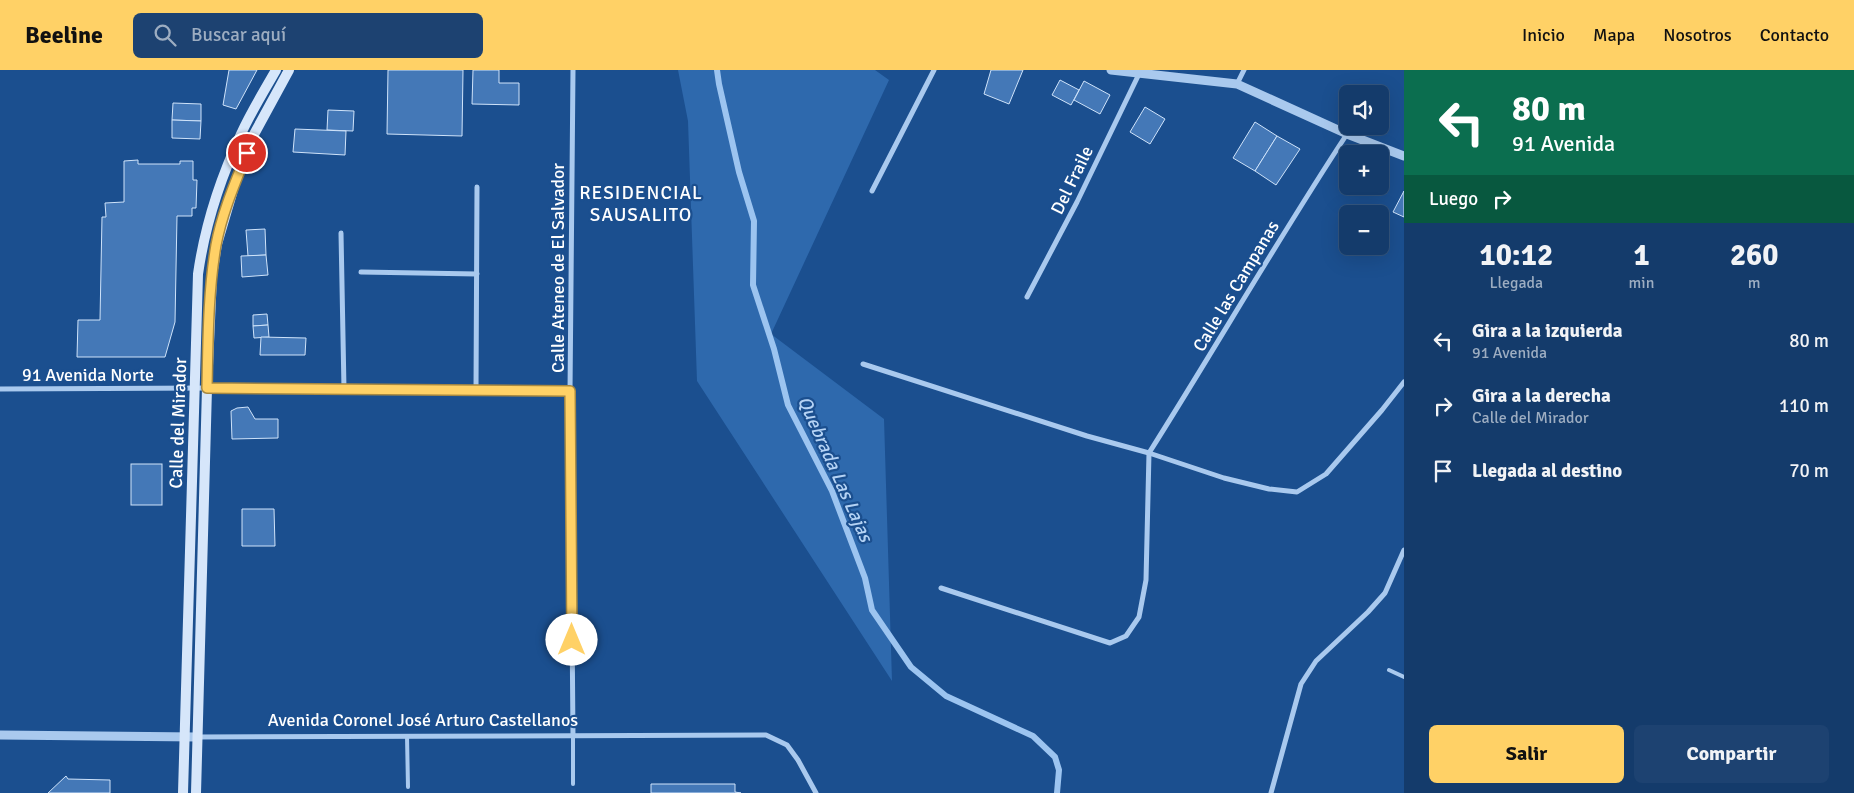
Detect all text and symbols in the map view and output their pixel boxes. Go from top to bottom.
search box [133,13,483,58]
text: Beeline [25,20,103,50]
icon: search [151,21,179,49]
text: Buscar aquí [191,23,286,47]
text: Inicio [1522,24,1565,46]
text: Mapa [1593,24,1635,46]
text: Nosotros [1663,24,1732,46]
text: Contacto [1760,24,1829,46]
map controls [1339,85,1389,255]
button: sound [1339,85,1389,135]
text: 80 m [1512,87,1586,130]
icon: left [1429,90,1494,155]
text: 91 Avenida [1512,130,1615,157]
pin [226,132,268,174]
icon: arrive [233,139,261,167]
street label: Del Fraile [1046,142,1098,218]
button: + [1339,145,1389,195]
street label: Calle Ateneo de El Salvador [547,163,569,373]
district label: RESIDENCIAL SAUSALITO [579,181,703,227]
icon: right [1488,185,1516,213]
text: Luego [1429,187,1478,211]
button: − [1339,205,1389,255]
street label: Calle las Campanas [1188,216,1284,356]
text: 10:12 [1479,237,1553,274]
text: 1 [1633,237,1650,274]
text: 260 [1730,237,1778,274]
text: Llegada [1489,273,1543,293]
text: min [1629,273,1654,293]
text: m [1748,273,1761,293]
text: Gira a la izquierda [1472,319,1622,343]
icon: left [1429,327,1457,355]
text: 80 m [1789,329,1829,353]
text: 91 Avenida [1472,343,1547,363]
street label: Calle del Mirador [165,357,191,489]
street label: 91 Avenida Norte [22,364,154,386]
text: Gira a la derecha [1472,384,1611,408]
water label: Quebrada Las Lajas [792,392,879,547]
icon: right [1429,392,1457,420]
text: 110 m [1779,394,1829,418]
text: Calle del Mirador [1472,408,1589,428]
icon: arrive [1429,457,1457,485]
text: Llegada al destino [1472,459,1622,483]
text: 70 m [1789,459,1829,483]
position arrow [545,613,597,665]
street label: Avenida Coronel José Arturo Castellanos [268,709,578,731]
button: Salir [1429,725,1624,783]
button: Compartir [1634,725,1829,783]

